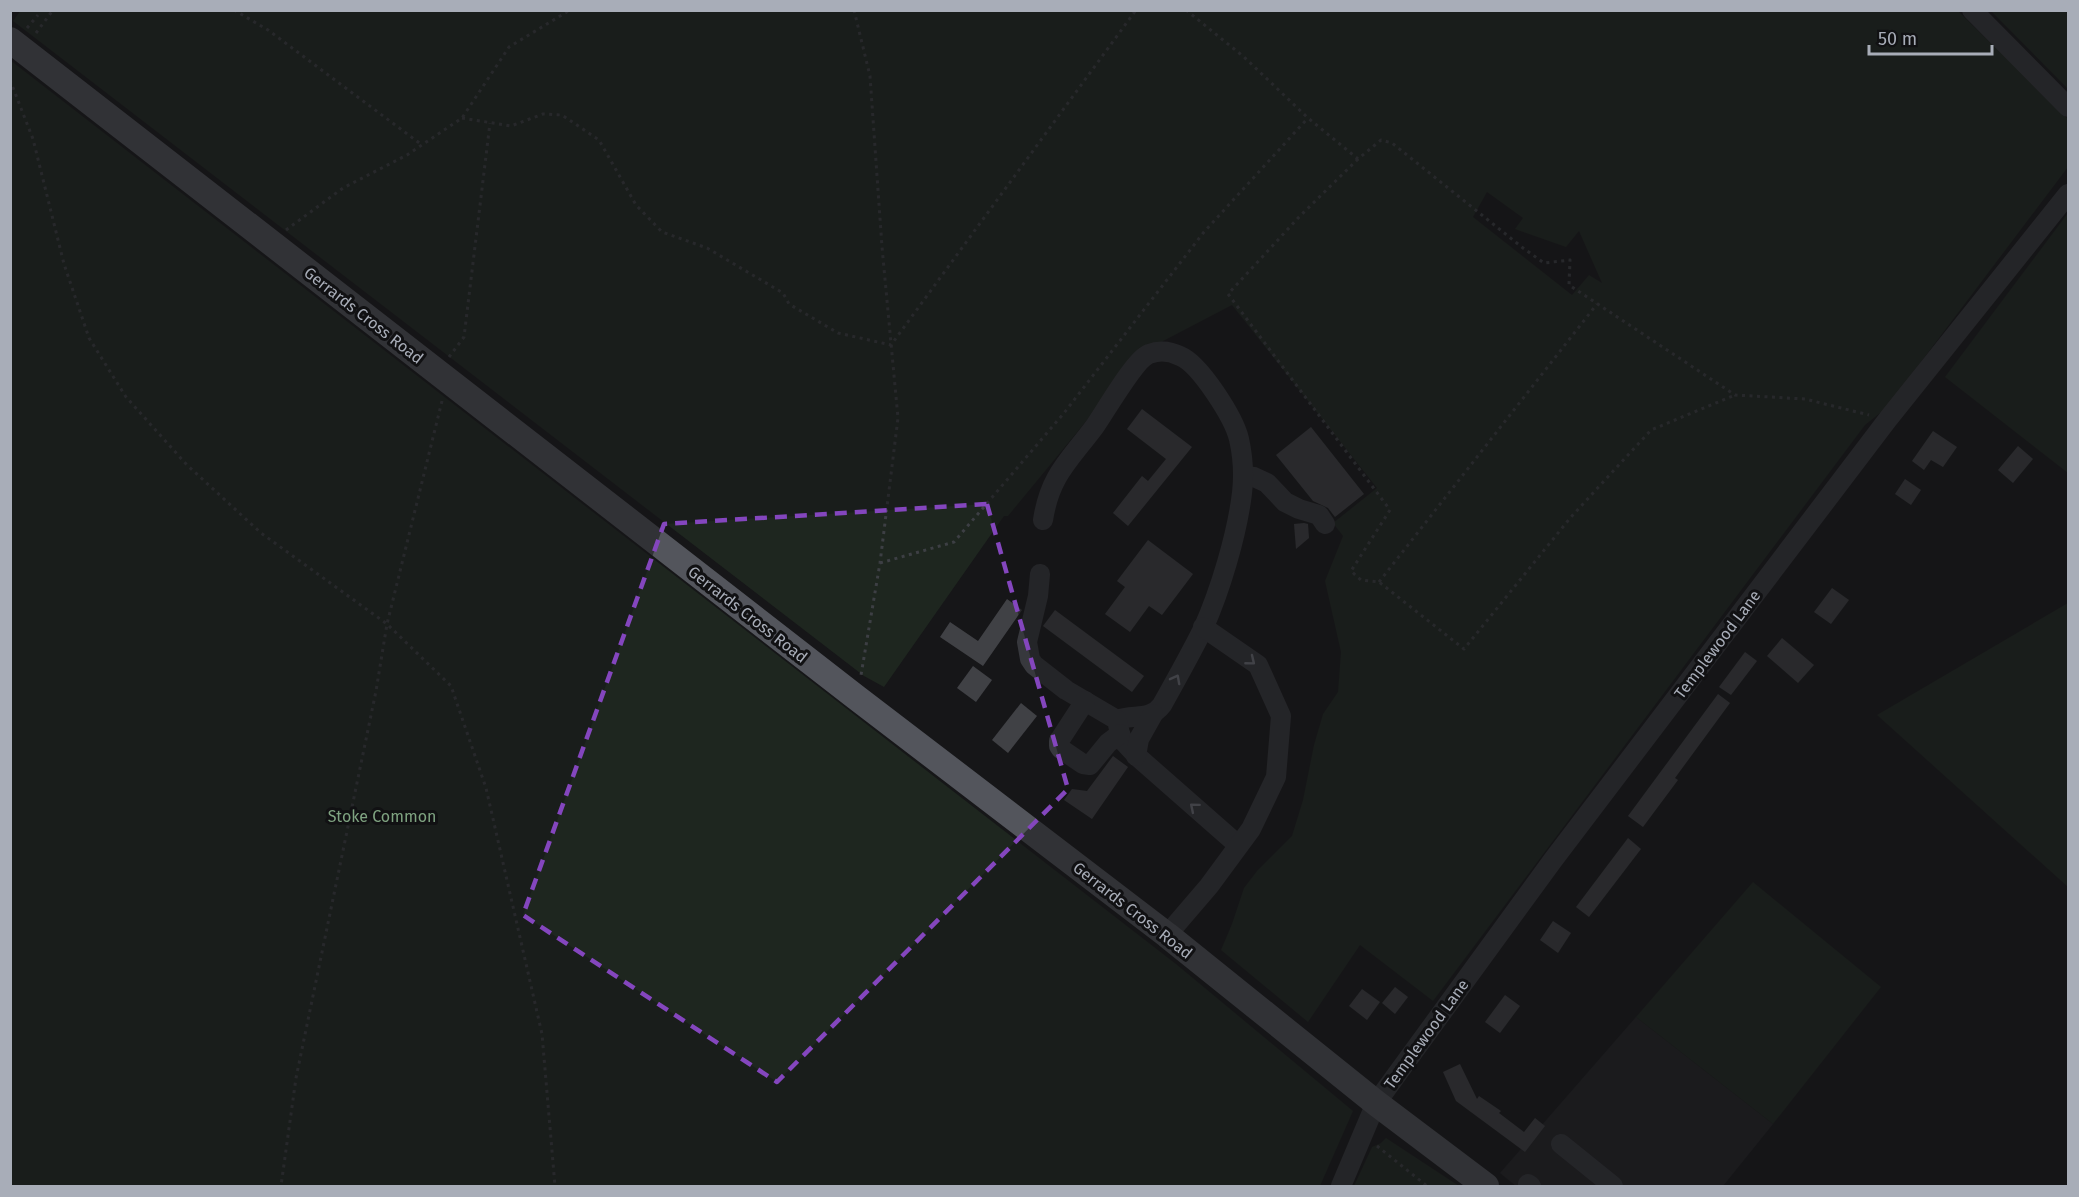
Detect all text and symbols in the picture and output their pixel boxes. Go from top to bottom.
scale bar [1869,18,1992,56]
text: 50 m [1878,28,1917,50]
street label: Gerrards Cross Road [300,263,427,368]
street label: Gerrards Cross Road [684,562,811,667]
street label: Templewood Lane [1670,586,1764,702]
one-way arrow [1244,654,1255,665]
one-way arrow [1169,675,1180,686]
one-way arrow [1190,803,1201,814]
park label: Stoke Common [328,807,436,826]
street label: Gerrards Cross Road [1069,858,1196,963]
street label: Templewood Lane [1380,976,1473,1093]

